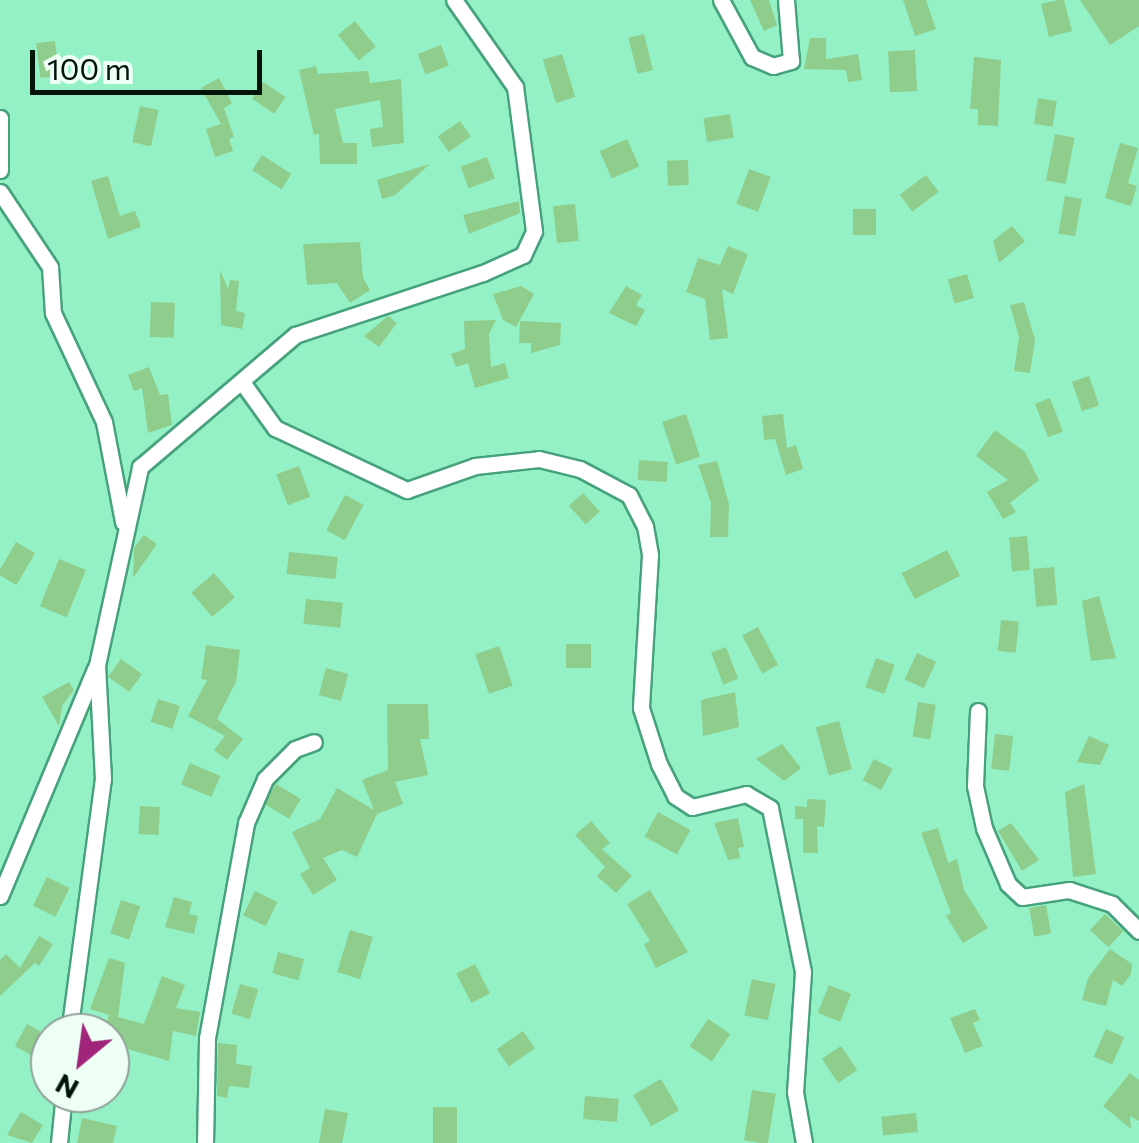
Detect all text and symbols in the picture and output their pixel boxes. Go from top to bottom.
scale bar [35,30,268,92]
text: 100 m [47,49,131,86]
north arrow [30,1013,130,1113]
text: N [49,1068,84,1107]

